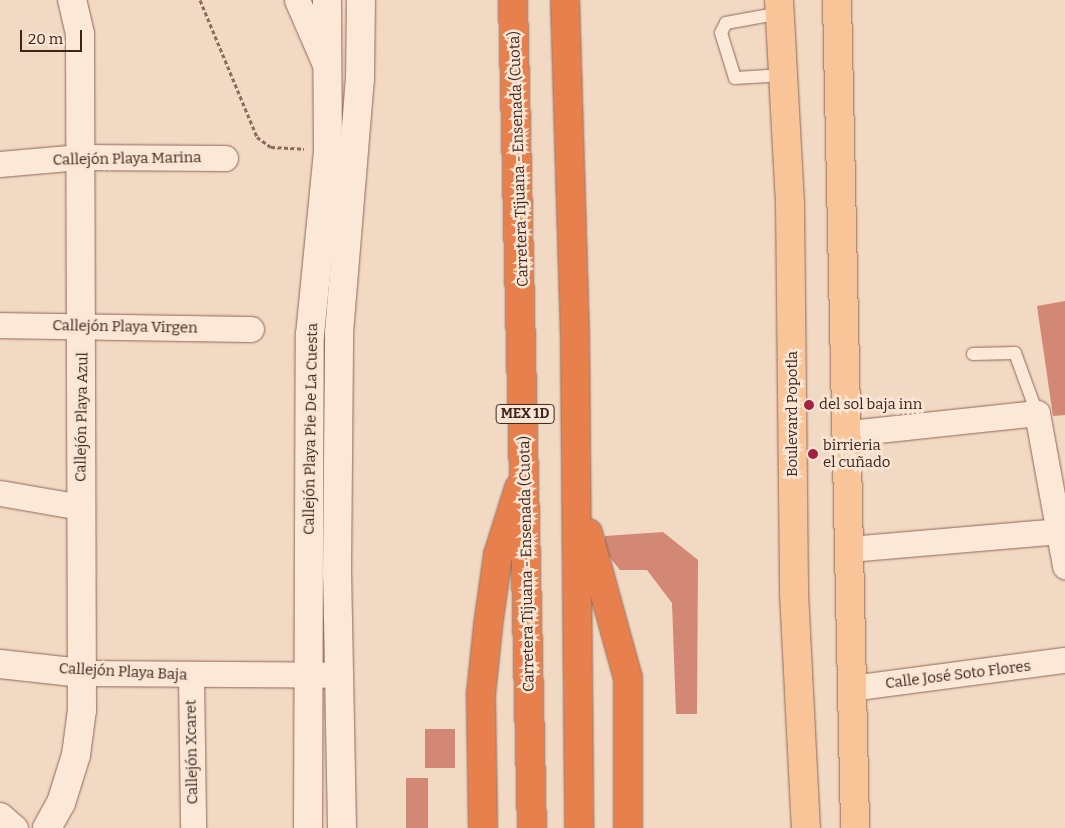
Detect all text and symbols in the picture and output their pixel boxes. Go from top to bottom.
scale bar [22,20,85,52]
text: 20 m [28,30,63,48]
street label: Carretera Tijuana - Ensenada (Cuota) [506,31,532,287]
street label: Callejón Playa Marina [52,149,202,169]
street label: Callejón Playa Virgen [52,317,198,337]
street label: Callejón Playa Pie De La Cuesta [300,323,322,535]
street label: Boulevard Popotla [784,351,802,477]
street label: Callejón Playa Azul [72,352,92,482]
place label: del sol baja inn [819,396,922,414]
marker: del sol baja inn [803,399,815,411]
road number: MEX 1D [495,402,555,426]
street label: Carretera Tijuana - Ensenada (Cuota) [516,436,538,692]
place label: birrieria el cuñado [823,436,890,471]
marker: birrieria el cuñado [807,448,819,460]
street label: Calle José Soto Flores [884,657,1032,693]
street label: Callejón Playa Baja [58,660,188,684]
street label: Callejón Xcaret [182,700,202,804]

